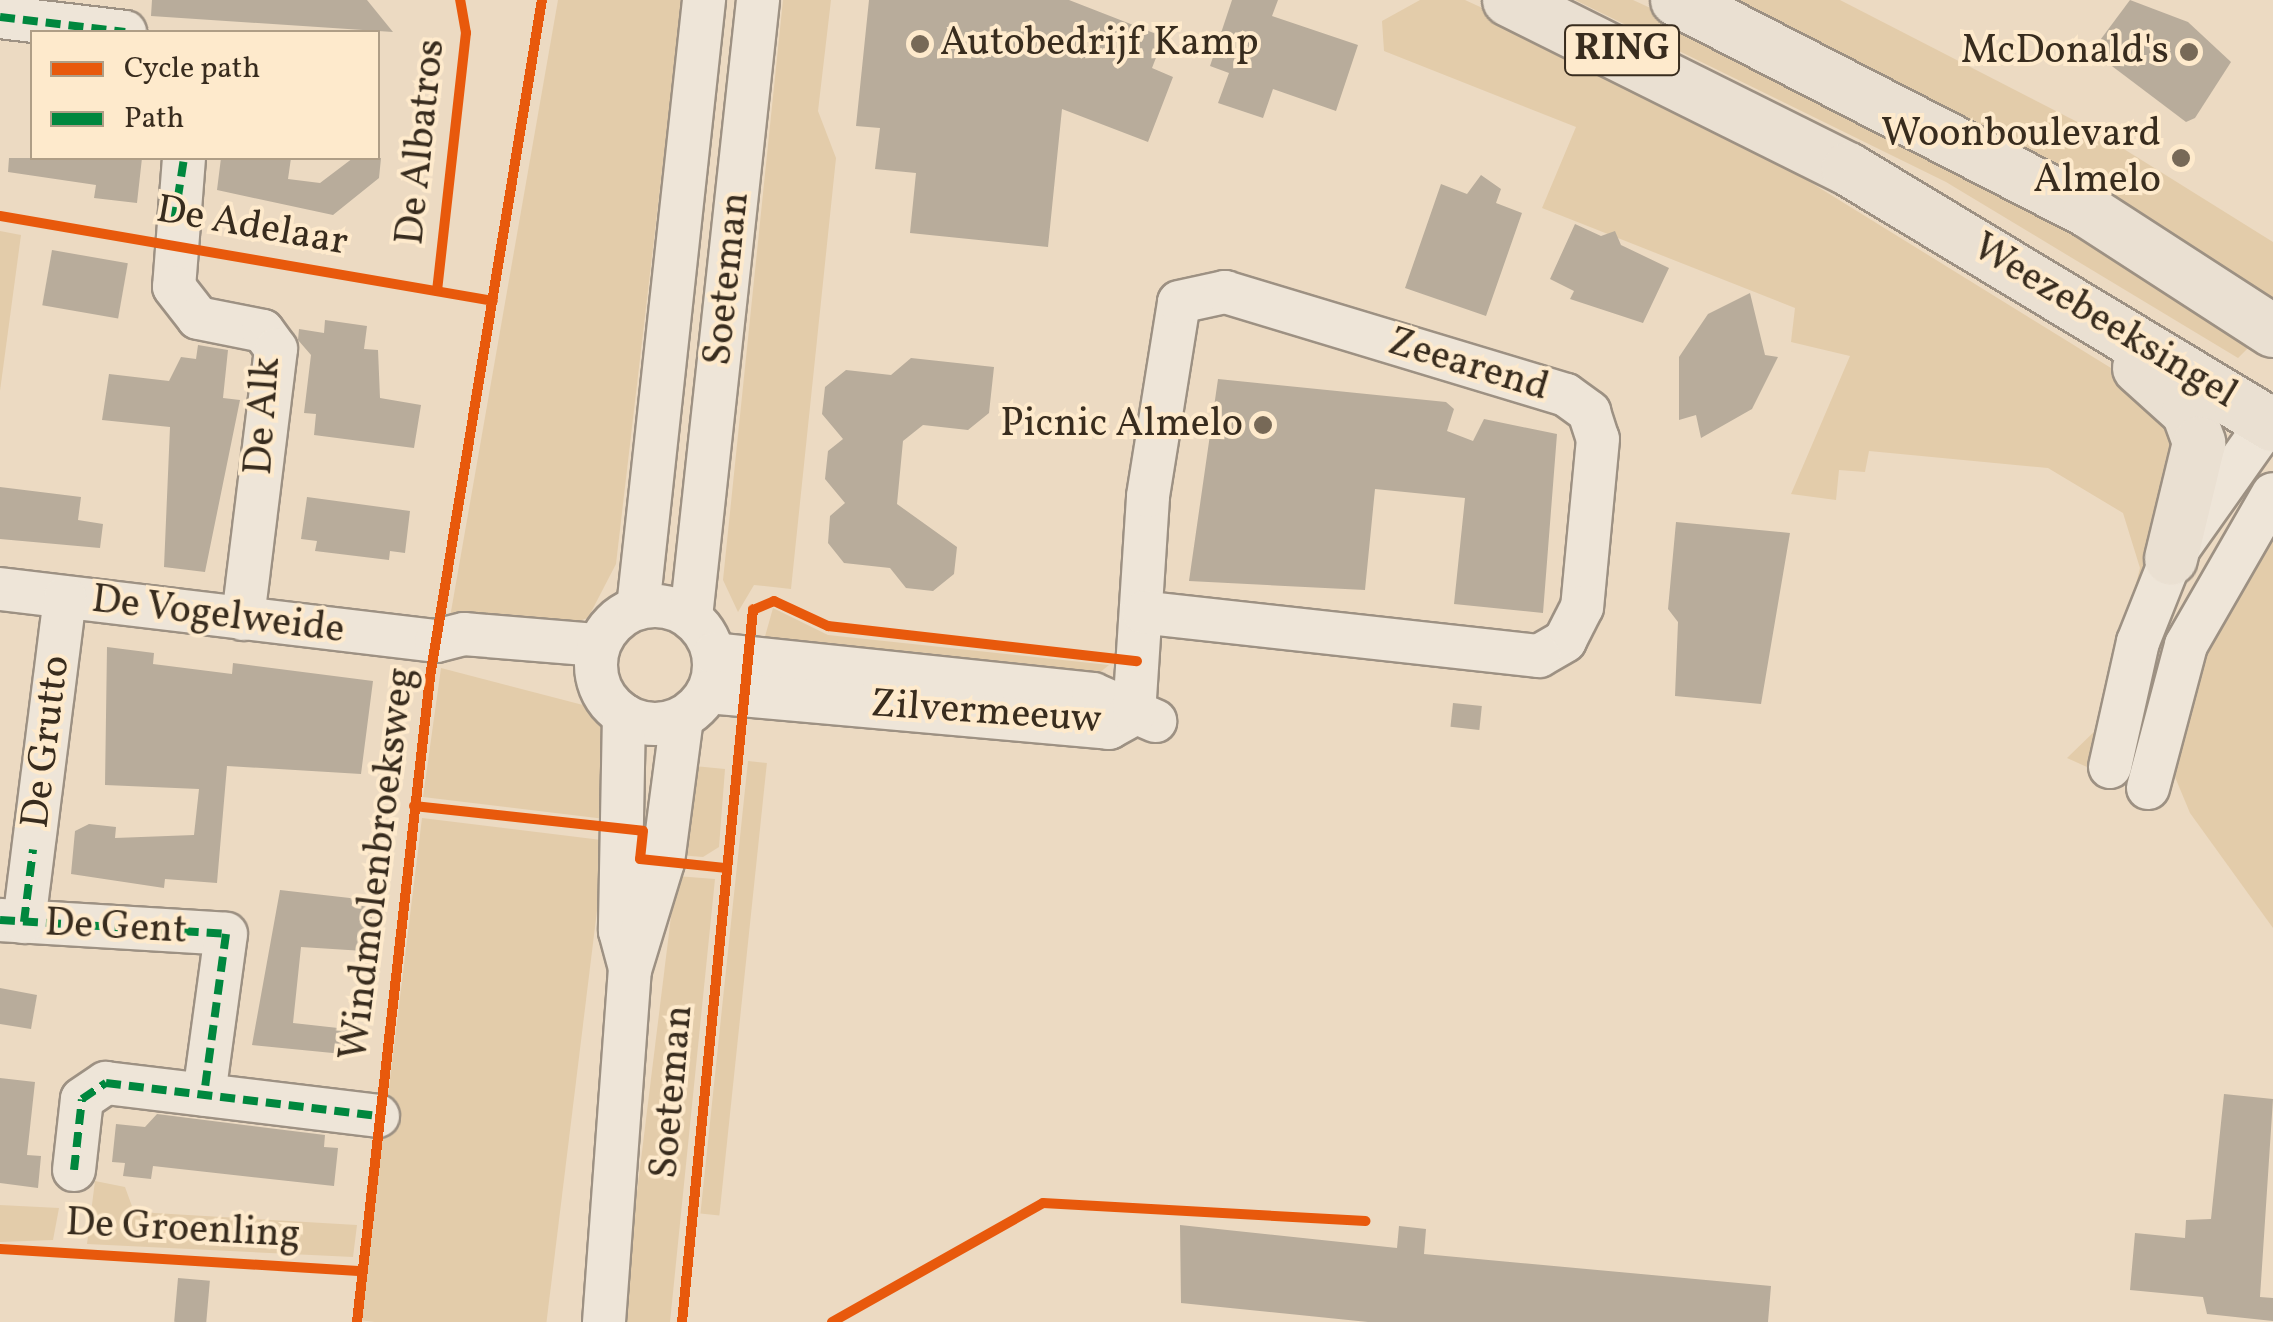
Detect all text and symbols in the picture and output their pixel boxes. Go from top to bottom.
road number: RING [1562,17,1682,83]
place label: Autobedrijf Kamp [940,20,1255,68]
place label: McDonald's [1961,28,2169,76]
legend [30,30,380,160]
marker: Autobedrijf Kamp [909,33,931,55]
street label: De Albatros [387,37,457,247]
marker: McDonald's [2178,41,2200,63]
text: Cycle path [124,48,260,90]
text: Path [124,98,184,140]
place label: Woonboulevard Almelo [1881,111,2161,205]
marker: Woonboulevard Almelo [2170,147,2192,169]
street label: De Adelaar [153,187,351,267]
street label: Soeteman [695,190,761,368]
street label: Weezebeeksingel [1963,224,2245,420]
street label: Zeearend [1382,319,1554,413]
street label: De Alk [236,355,292,477]
place label: Picnic Almelo [1000,401,1243,449]
marker: Picnic Almelo [1252,414,1274,436]
street label: De Vogelweide [88,577,348,655]
street label: De Grutto [13,653,81,831]
street label: Windmolenbroeksweg [331,665,427,1063]
street label: Zilvermeeuw [869,681,1103,745]
street label: De Gent [44,900,188,956]
street label: Soeteman [642,1003,704,1181]
street label: De Groenling [65,1200,301,1260]

